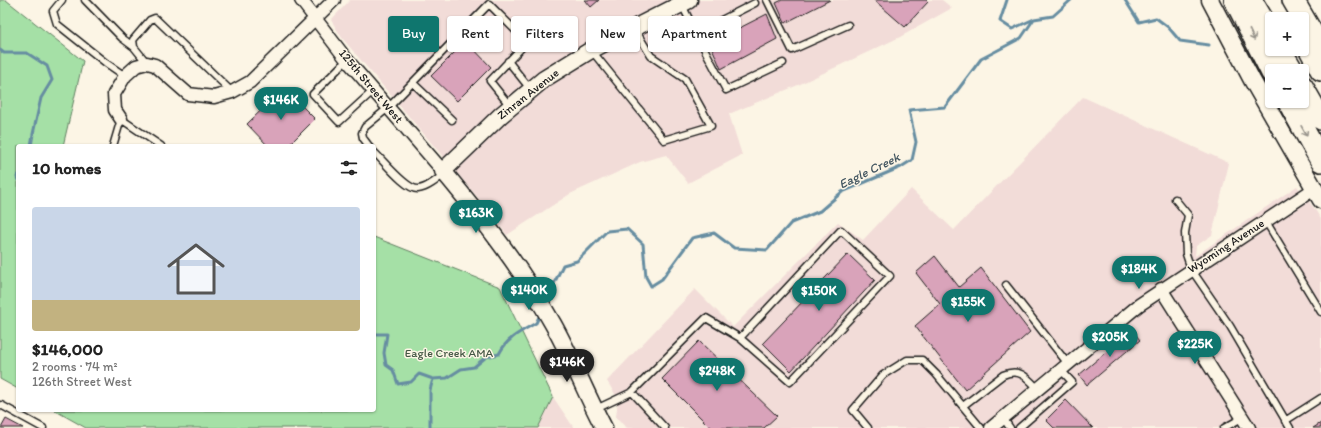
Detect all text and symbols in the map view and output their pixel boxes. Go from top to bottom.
map controls [1265,12,1309,108]
button: + [1265,12,1309,56]
chip: Buy [388,16,439,52]
chip: Rent [447,16,503,52]
chip: Filters [511,16,578,52]
chip: New [586,16,640,52]
chip: Apartment [648,16,741,52]
one-way arrow [1249,29,1256,41]
street label: 125th Street West [336,46,406,126]
button: − [1265,64,1309,108]
street label: Zinran Avenue [494,65,562,122]
pin: $146K [253,87,309,121]
text: $146K [263,92,299,107]
one-way arrow [1301,125,1309,137]
water label: Eagle Creek [836,149,903,192]
icon: filters [338,157,360,179]
text: 10 homes [32,158,101,178]
pin: $163K [448,200,504,234]
text: $163K [459,205,493,220]
street label: Wyoming Avenue [1185,216,1267,276]
icon: home [160,233,232,305]
pin: $184K [1111,256,1167,290]
text: $184K [1121,261,1157,276]
pin: $140K [501,277,557,311]
pin: $150K [791,278,847,312]
text: $140K [511,282,547,297]
text: $150K [801,283,837,298]
pin: $155K [940,289,996,323]
text: $155K [951,294,985,309]
pin: $205K [1082,324,1138,358]
text: $205K [1092,329,1128,344]
pin: $225K [1167,331,1223,365]
text: $225K [1177,336,1213,351]
text: $146,000 [32,339,103,359]
park label: Eagle Creek AMA [405,346,494,360]
pin: $146K [539,349,595,383]
text: $146K [549,354,585,369]
pin: $248K [689,358,745,392]
text: 2 rooms · 74 m² [32,359,118,374]
text: $248K [699,363,735,378]
text: 126th Street West [32,374,132,389]

